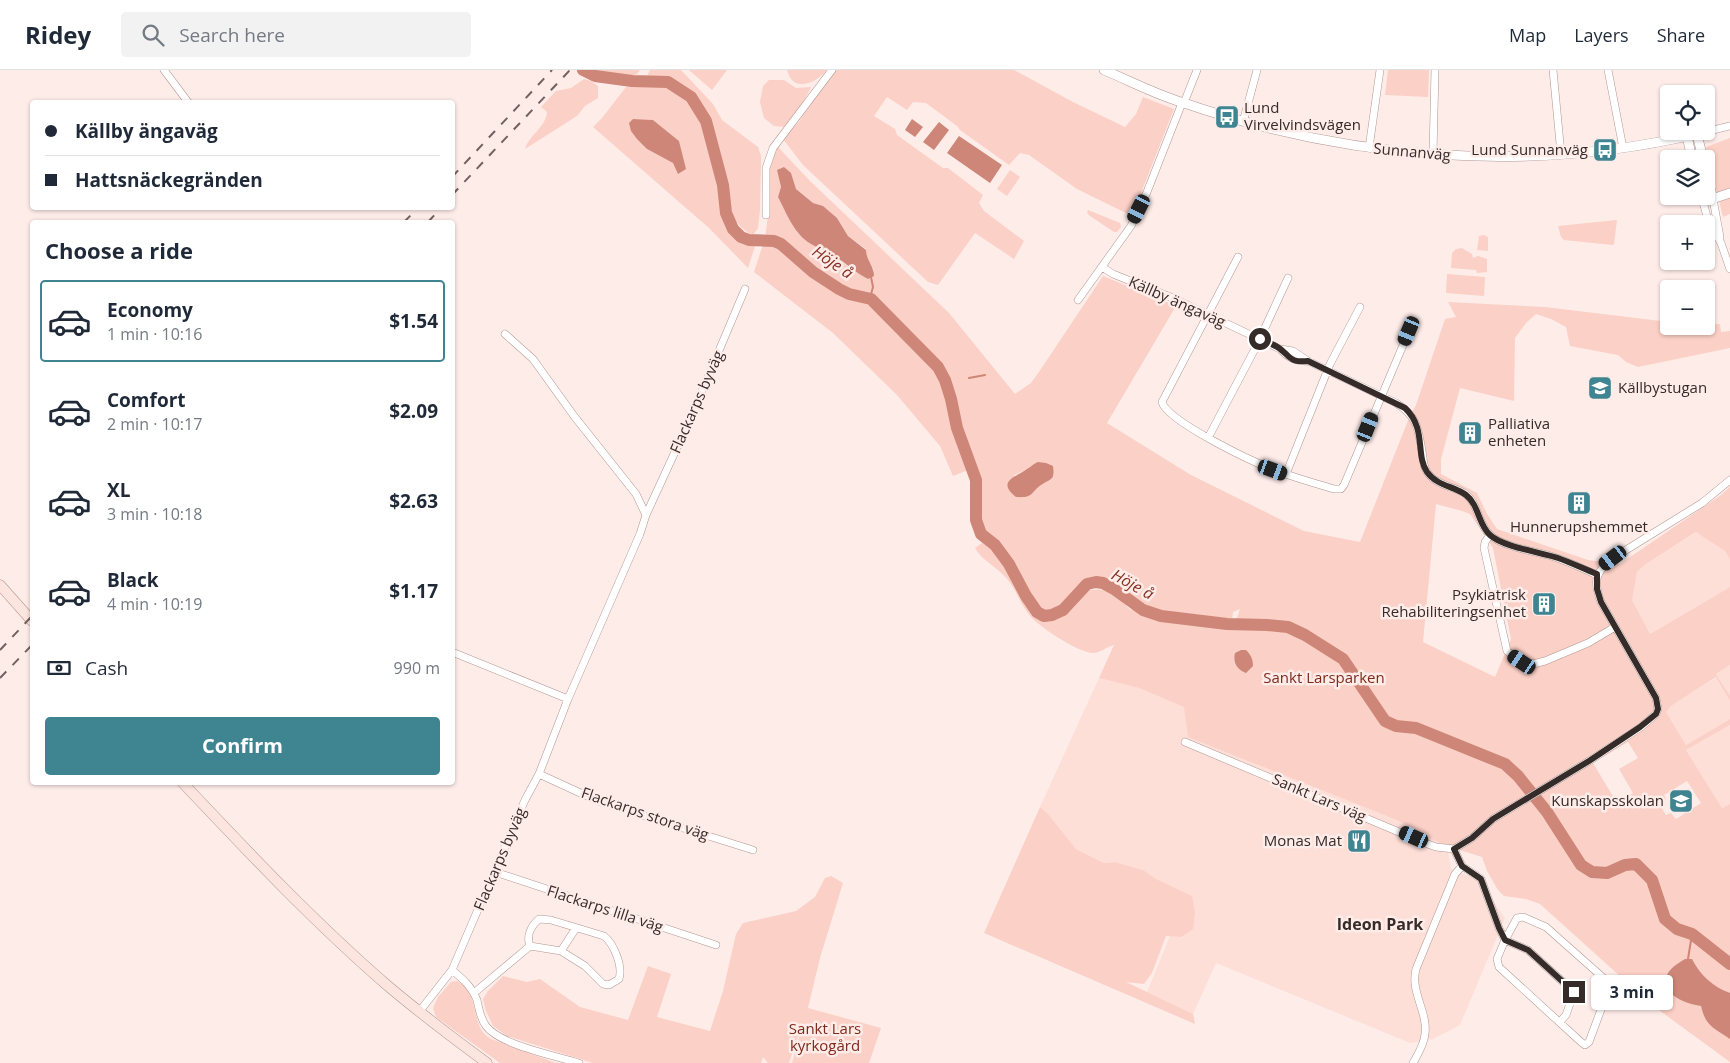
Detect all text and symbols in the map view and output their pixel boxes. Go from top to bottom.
search box [121,12,471,57]
text: Ridey [25,18,91,51]
icon: search [139,21,167,49]
text: Search here [179,22,285,48]
text: Map [1509,23,1546,47]
text: Layers [1574,23,1629,47]
text: Share [1657,23,1705,47]
map controls [1660,85,1715,335]
button: locate [1660,85,1715,140]
place label: Lund Virvelvindsvägen [1244,97,1361,134]
bus stop icon: Lund Virvelvindsvägen [1214,104,1240,130]
text: Källby ängaväg [75,118,218,144]
bus stop icon: Lund Sunnanväg [1592,137,1618,163]
street label: Sunnanväg [1373,138,1451,164]
place label: Lund Sunnanväg [1471,139,1588,159]
button: layers [1660,150,1715,205]
text: Hattsnäckegränden [75,167,263,193]
car [1125,192,1152,226]
button: + [1660,215,1715,270]
text: Choose a ride [45,235,193,265]
water label: Höje å [808,240,858,284]
street label: Källby ängaväg [1126,271,1229,331]
button: − [1660,280,1715,335]
text: Economy [107,297,193,323]
icon: car [47,299,92,344]
text: $1.54 [389,308,438,334]
car [1396,314,1421,348]
text: 1 min · 10:16 [107,323,202,345]
route start [1249,328,1271,350]
street label: Flackarps byväg [665,347,728,456]
school or university icon: Källbystugan [1587,375,1613,401]
place label: Källbystugan [1618,377,1707,397]
text: Comfort [107,387,186,413]
icon: car [47,389,92,434]
text: $2.09 [389,398,438,424]
car [1355,410,1380,444]
text: 2 min · 10:17 [107,413,202,435]
place label: Palliativa enheten [1488,413,1550,450]
building icon: Palliativa enheten [1457,420,1483,446]
car [1256,458,1289,482]
text: XL [107,477,130,503]
icon: car [47,479,92,524]
text: $2.63 [389,488,438,514]
building icon: Hunnerupshemmet [1566,490,1592,516]
text: 3 min · 10:18 [107,503,202,525]
place label: Hunnerupshemmet [1510,516,1648,536]
car [1596,543,1629,573]
water label: Höje å [1108,563,1158,605]
text: Black [107,567,159,593]
icon: car [47,569,92,614]
text: $1.17 [389,578,438,604]
place label: Psykiatrisk Rehabiliteringsenhet [1381,584,1526,621]
building icon: Psykiatrisk Rehabiliteringsenhet [1531,591,1557,617]
text: 4 min · 10:19 [107,593,202,615]
car [1505,647,1538,677]
icon: cash [45,654,73,682]
text: Cash [85,655,128,681]
text: 990 m [394,657,440,679]
park label: Sankt Larsparken [1263,667,1385,687]
button: Confirm [45,717,440,775]
street label: Sankt Lars väg [1269,768,1369,826]
street label: Flackarps stora väg [579,782,712,844]
school or university icon: Kunskapsskolan [1668,788,1694,814]
place label: Kunskapsskolan [1551,790,1664,810]
street label: Flackarps byväg [468,804,530,913]
car [1397,824,1430,850]
restaurant icon: Monas Mat [1346,828,1372,854]
place label: Monas Mat [1264,830,1342,850]
street label: Flackarps lilla väg [545,880,666,936]
district label: Ideon Park [1337,913,1423,935]
callout: 3 min [1592,974,1674,1010]
route end [1563,981,1585,1003]
text: 3 min [1610,981,1654,1003]
park label: Sankt Lars kyrkogård [789,1018,861,1055]

